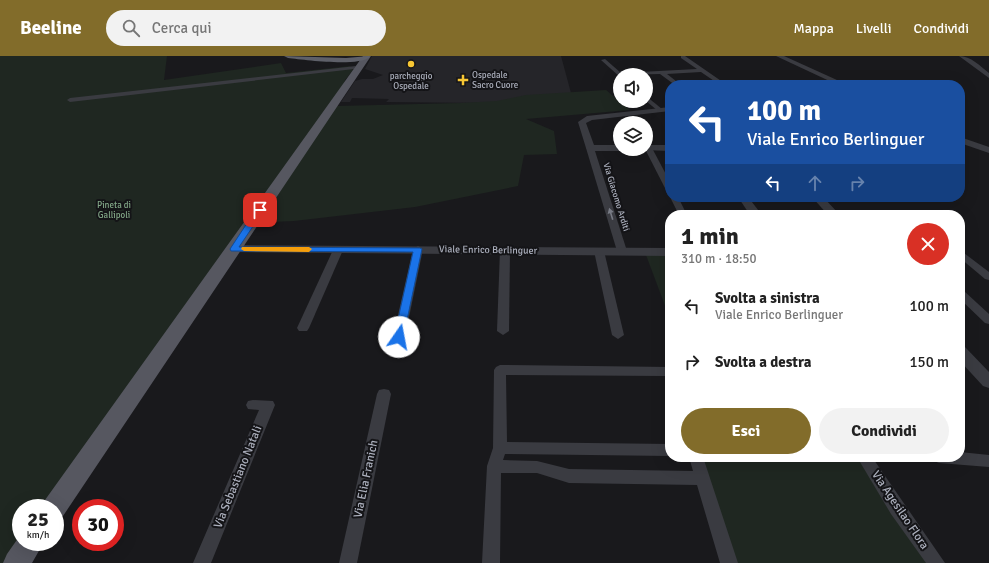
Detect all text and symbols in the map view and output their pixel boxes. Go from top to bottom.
search box [106,10,386,46]
text: Beeline [20,16,82,40]
icon: search [120,17,142,39]
text: Cerca qui [152,19,212,37]
text: Mappa [794,20,834,37]
text: Livelli [856,20,892,37]
text: Condividi [914,20,969,37]
marker: parcheggio Ospedale [406,59,416,69]
map controls [613,68,653,156]
button: sound [613,68,653,108]
place label: Ospedale Sacro Cuore [472,70,519,91]
place label: parcheggio Ospedale [390,71,433,92]
marker: Ospedale Sacro Cuore [457,74,469,86]
text: 100 m [747,94,821,128]
icon: left [681,96,733,148]
button: layers [613,116,653,156]
text: Viale Enrico Berlinguer [747,128,924,150]
street label: Via Giacomo Arditi [600,161,632,233]
icon: left [762,172,784,194]
icon: ahead [804,172,826,194]
icon: right [846,172,868,194]
pin [243,193,277,227]
icon: arrive [249,199,271,221]
park label: Pineta di Gallipoli [97,200,131,221]
one-way arrow [608,208,614,220]
text: 1 min [681,221,739,251]
button: close [907,223,949,265]
street label: Viale Enrico Berlinguer [439,243,538,257]
text: 310 m · 18:50 [681,251,757,267]
text: Svolta a sinistra [715,289,820,307]
icon: left [681,295,703,317]
text: 100 m [909,297,949,315]
text: Viale Enrico Berlinguer [715,307,843,323]
position arrow [378,316,420,358]
icon: right [681,351,703,373]
text: Svolta a destra [715,353,811,371]
text: 150 m [909,353,949,371]
button: Esci [681,408,811,454]
button: Condividi [819,408,949,454]
street label: Via Sebastiano Natali [211,423,265,531]
street label: Via Elia Franich [350,439,382,519]
street label: Via Agesilao Flora [868,468,932,552]
speed limit sign: 30 [72,499,124,551]
text: 25 [27,507,49,532]
text: km/h [27,529,49,541]

